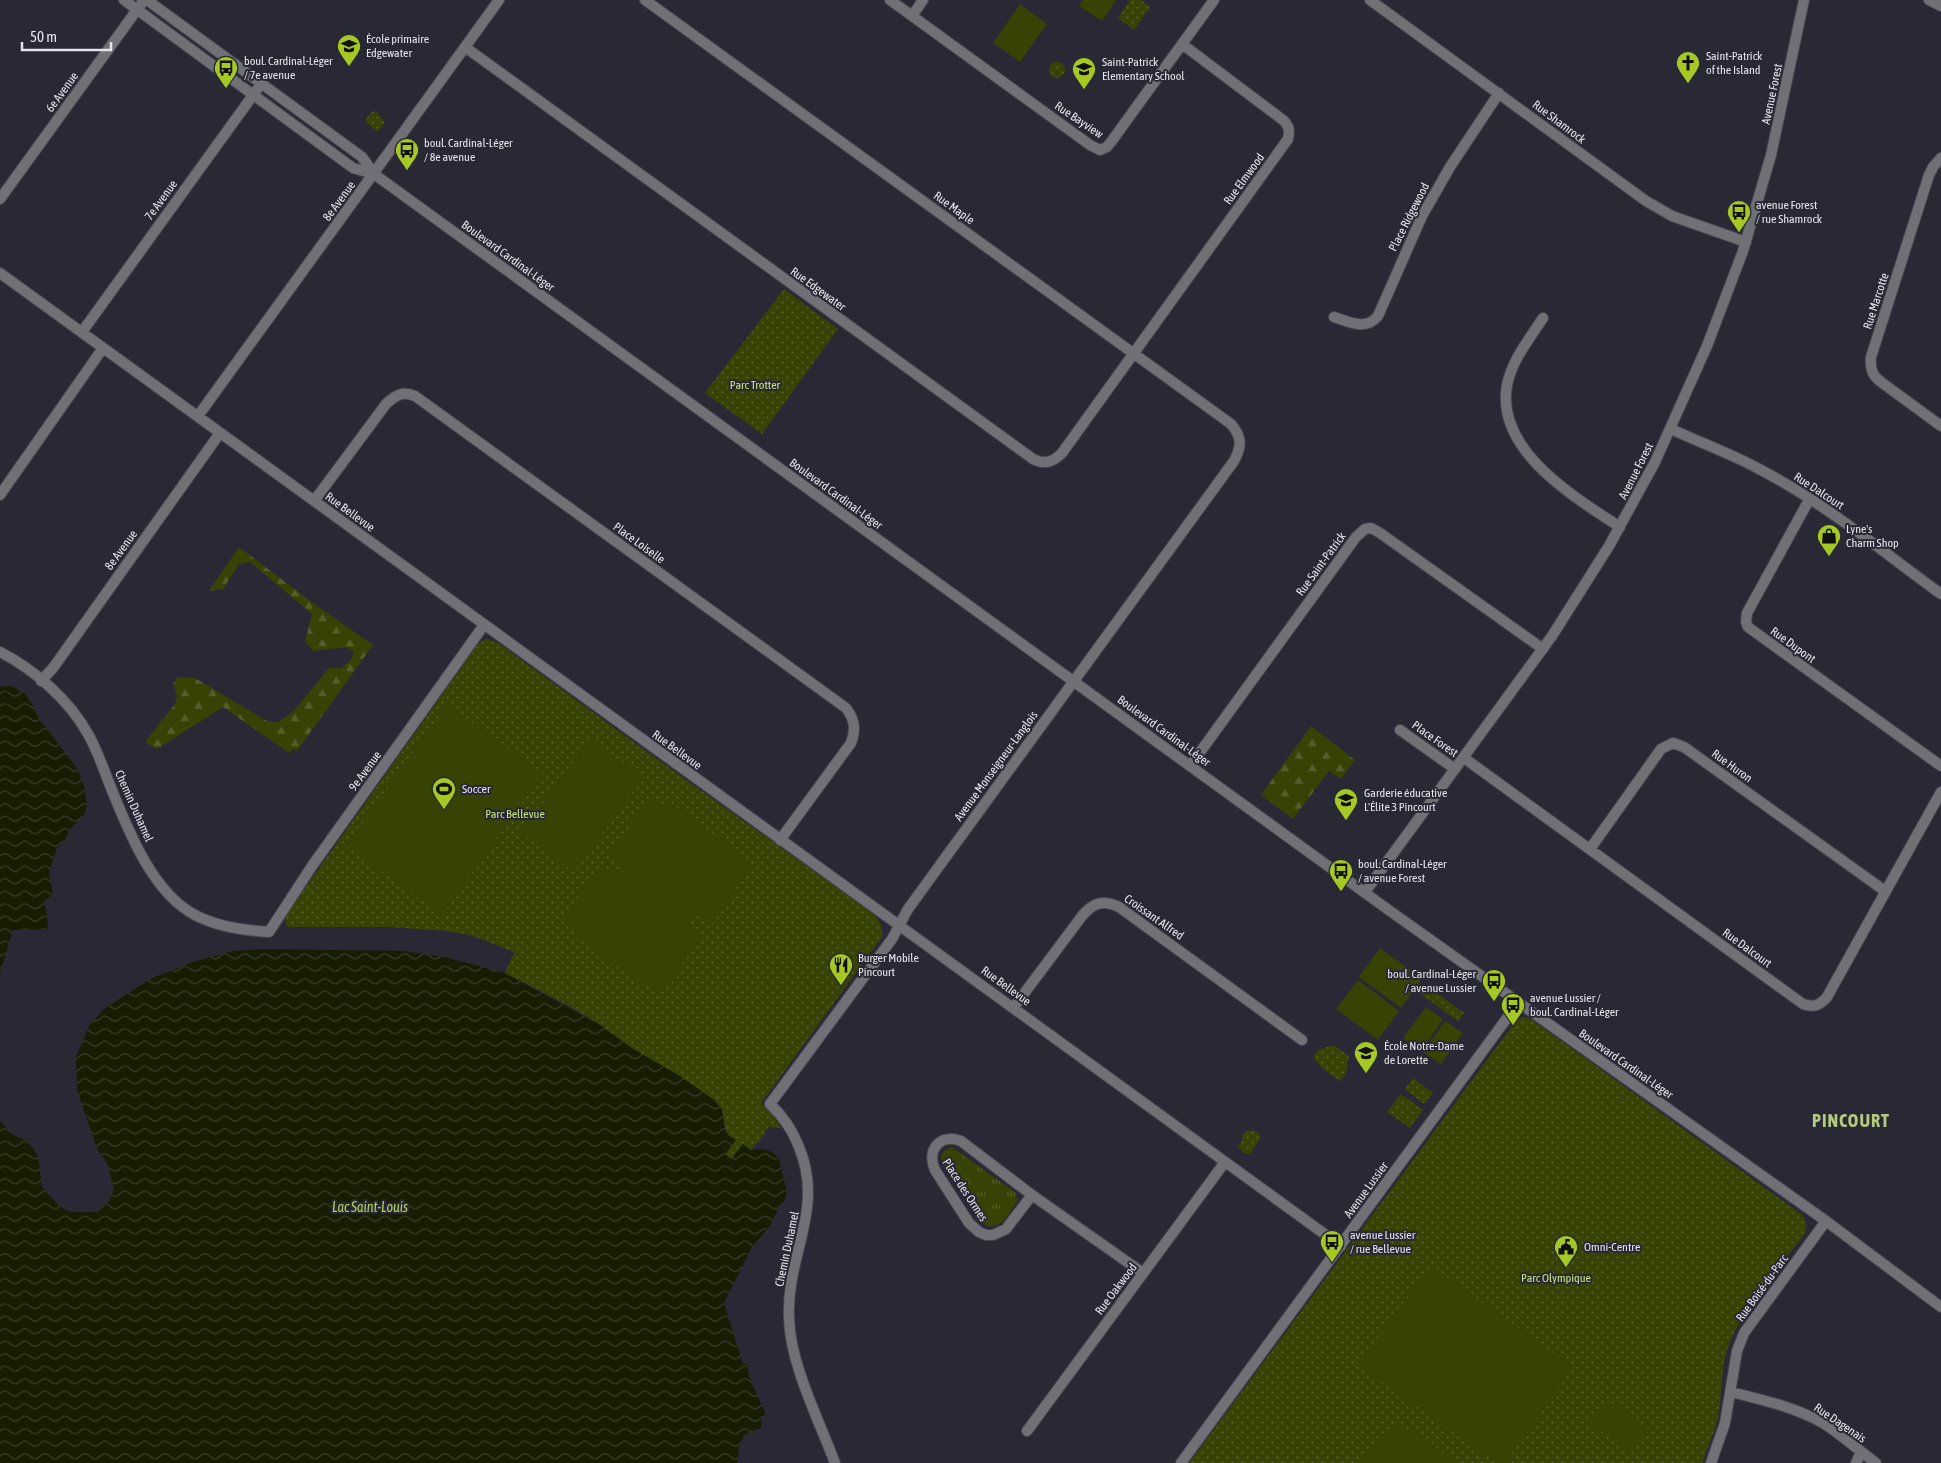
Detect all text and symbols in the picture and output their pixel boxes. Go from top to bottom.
scale bar [22,20,111,52]
text: 50 m [30,28,57,45]
place label: École primaire Edgewater [366,32,429,60]
school or university icon: École primaire Edgewater [336,33,362,67]
place label: Saint-Patrick of the Island [1706,49,1763,77]
church icon: Saint-Patrick of the Island [1675,50,1701,84]
place label: boul. Cardinal-Léger / 7e avenue [244,54,333,82]
bus stop icon: boul. Cardinal-Léger / 7e avenue [213,55,239,89]
place label: Saint-Patrick Elementary School [1102,55,1185,83]
school or university icon: Saint-Patrick Elementary School [1071,56,1097,90]
street label: Avenue Forest [1759,62,1785,126]
street label: 6e Avenue [43,69,81,115]
street label: Rue Shamrock [1530,97,1589,147]
street label: Rue Bayview [1052,99,1106,141]
place label: boul. Cardinal-Léger / 8e avenue [424,136,513,164]
bus stop icon: boul. Cardinal-Léger / 8e avenue [394,137,420,171]
street label: Rue Elmwood [1221,151,1267,207]
street label: 7e Avenue [142,177,180,223]
street label: 8e Avenue [320,178,358,224]
street label: Place Ridgewood [1386,180,1432,254]
street label: Rue Maple [931,189,977,227]
place label: avenue Forest / rue Shamrock [1756,198,1823,226]
bus stop icon: avenue Forest / rue Shamrock [1726,199,1752,233]
street label: Boulevard Cardinal-Léger [459,218,558,295]
street label: Rue Edgewater [788,264,849,314]
street label: Rue Marcotte [1860,271,1892,331]
park label: Parc Trotter [730,378,781,392]
street label: Avenue Forest [1616,440,1657,502]
street label: Boulevard Cardinal-Léger [787,456,886,533]
street label: Rue Dalcourt [1791,470,1847,513]
street label: Rue Bellevue [323,489,377,535]
street label: Place Loiselle [610,520,668,566]
place label: Lyne's Charm Shop [1846,522,1899,550]
shop icon: Lyne's Charm Shop [1816,523,1842,557]
street label: 8e Avenue [102,527,140,573]
street label: Rue Saint-Patrick [1293,529,1349,599]
street label: Rue Dupont [1768,624,1819,666]
street label: Boulevard Cardinal-Léger [1115,693,1214,770]
street label: Avenue Monseigneur-Langlois [951,708,1041,824]
street label: Place Forest [1409,718,1461,760]
street label: Rue Bellevue [650,727,704,773]
street label: Rue Huron [1709,747,1755,785]
street label: 9e Avenue [346,748,384,794]
street label: Chemin Duhamel [112,768,156,845]
sports icon: Soccer [431,776,457,810]
place label: Soccer [462,782,491,796]
place label: Garderie éducative L'Élite 3 Pincourt [1364,786,1447,814]
school or university icon: Garderie éducative L'Élite 3 Pincourt [1333,787,1359,821]
park label: Parc Bellevue [485,807,545,821]
place label: boul. Cardinal-Léger / avenue Forest [1358,857,1447,885]
bus stop icon: boul. Cardinal-Léger / avenue Forest [1328,858,1354,892]
street label: Croissant Alfred [1122,891,1186,943]
street label: Rue Dalcourt [1720,926,1775,971]
place label: Burger Mobile Pincourt [858,951,919,979]
restaurant icon: Burger Mobile Pincourt [828,952,854,986]
street label: Rue Bellevue [979,963,1033,1009]
place label: boul. Cardinal-Léger / avenue Lussier [1387,967,1476,995]
bus stop icon: boul. Cardinal-Léger / avenue Lussier [1481,968,1507,1002]
place label: avenue Lussier / boul. Cardinal-Léger [1530,991,1619,1019]
bus stop icon: avenue Lussier / boul. Cardinal-Léger [1500,992,1526,1026]
street label: Boulevard Cardinal-Léger [1576,1026,1676,1102]
place label: École Notre-Dame de Lorette [1384,1039,1464,1067]
school or university icon: École Notre-Dame de Lorette [1353,1040,1379,1074]
district label: PINCOURT [1812,1110,1890,1131]
street label: Place des Ormes [940,1156,990,1224]
street label: Avenue Lussier [1341,1159,1391,1221]
water label: Lac Saint-Louis [332,1199,408,1215]
street label: Chemin Duhamel [772,1209,802,1288]
place label: avenue Lussier / rue Bellevue [1350,1228,1416,1256]
bus stop icon: avenue Lussier / rue Bellevue [1319,1229,1345,1263]
public building icon: Omni-Centre [1553,1234,1579,1268]
place label: Omni-Centre [1584,1240,1640,1254]
street label: Rue Boisé-du-Parc [1733,1251,1791,1324]
street label: Rue Oakwood [1092,1261,1140,1317]
park label: Parc Olympique [1521,1271,1591,1285]
street label: Rue Dagenais [1811,1400,1869,1446]

